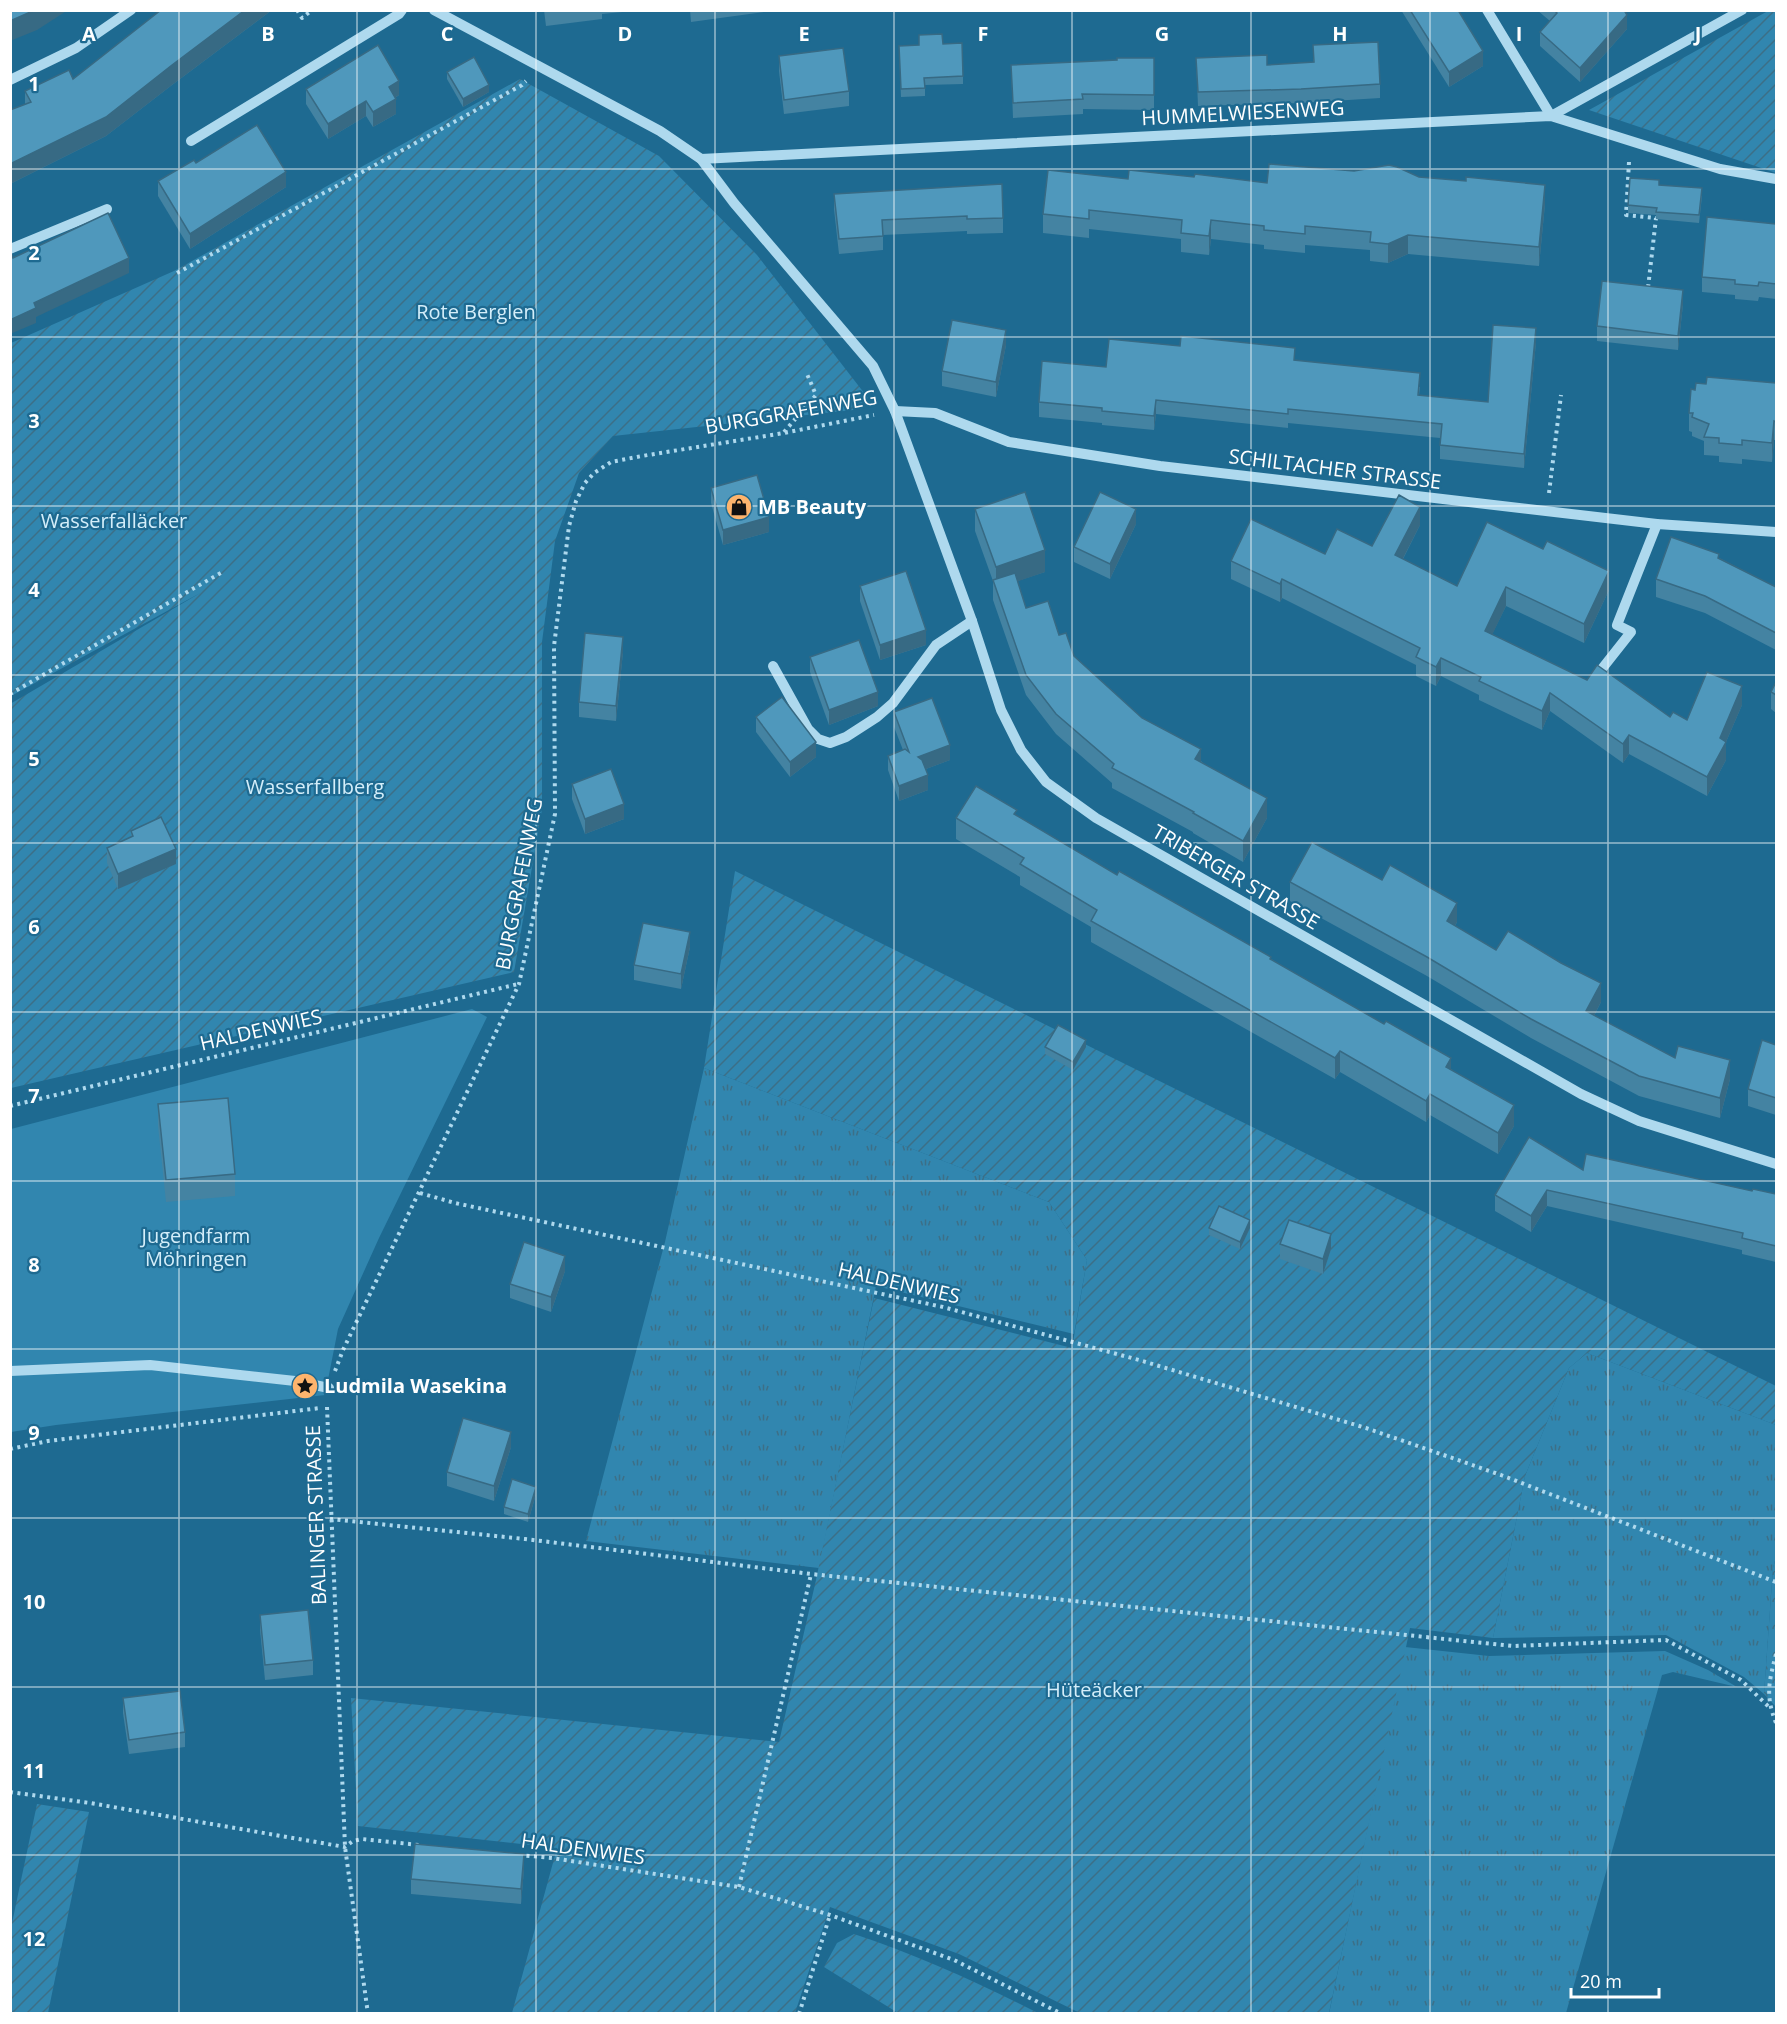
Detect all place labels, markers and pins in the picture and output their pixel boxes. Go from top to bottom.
shop icon: MB Beauty [724,492,754,522]
place label: MB Beauty [758,493,867,520]
place icon: Ludmila Wasekina [290,1371,320,1401]
place label: Ludmila Wasekina [324,1372,507,1399]

